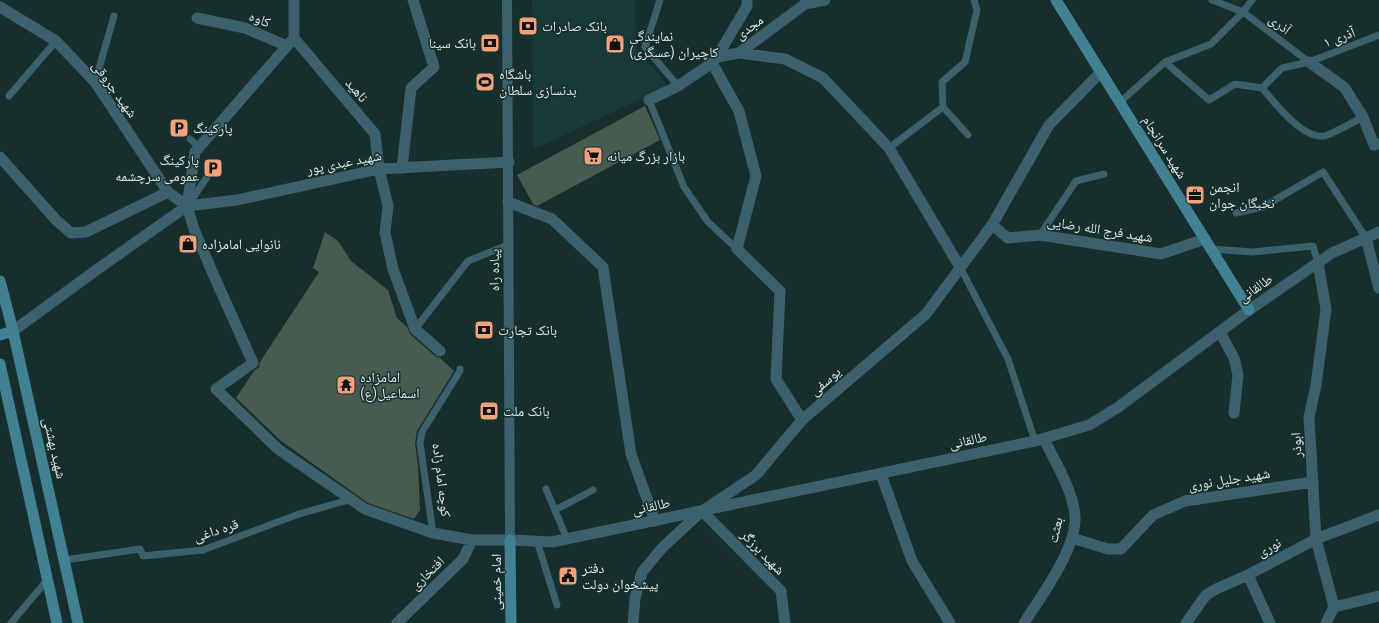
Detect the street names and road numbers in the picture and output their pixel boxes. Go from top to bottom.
street label: کاوه [247,8,273,31]
street label: مجدی [732,11,767,43]
street label: آذری [1265,11,1294,38]
street label: آذری ۱ [1321,24,1358,51]
street label: شهید جروقی [88,58,141,121]
street label: ناهید [342,75,372,105]
street label: شهید سرانجام [1138,113,1191,182]
street label: شهید عبدی پور [304,147,383,178]
street label: شهید فرج الله رضایی [1046,213,1154,247]
street label: پیاده راه [486,249,503,291]
street label: طالقانی [1235,270,1276,306]
street label: یوسفی [806,363,844,399]
street label: شهید بهشتی [39,416,70,481]
street label: طالقانی [948,428,989,453]
street label: ابوذر [1287,432,1306,459]
street label: کوچه امام زاده [428,442,454,518]
street label: شهید جلیل نوری [1187,465,1271,494]
street label: طالقانی [631,494,672,519]
street label: قره داغی [192,515,241,546]
street label: بعثت [1044,515,1066,545]
street label: شهید برزگر [736,526,788,578]
street label: نوری [1254,534,1284,561]
street label: افتخاری [407,553,448,594]
street label: امام خمینی [488,554,506,610]

